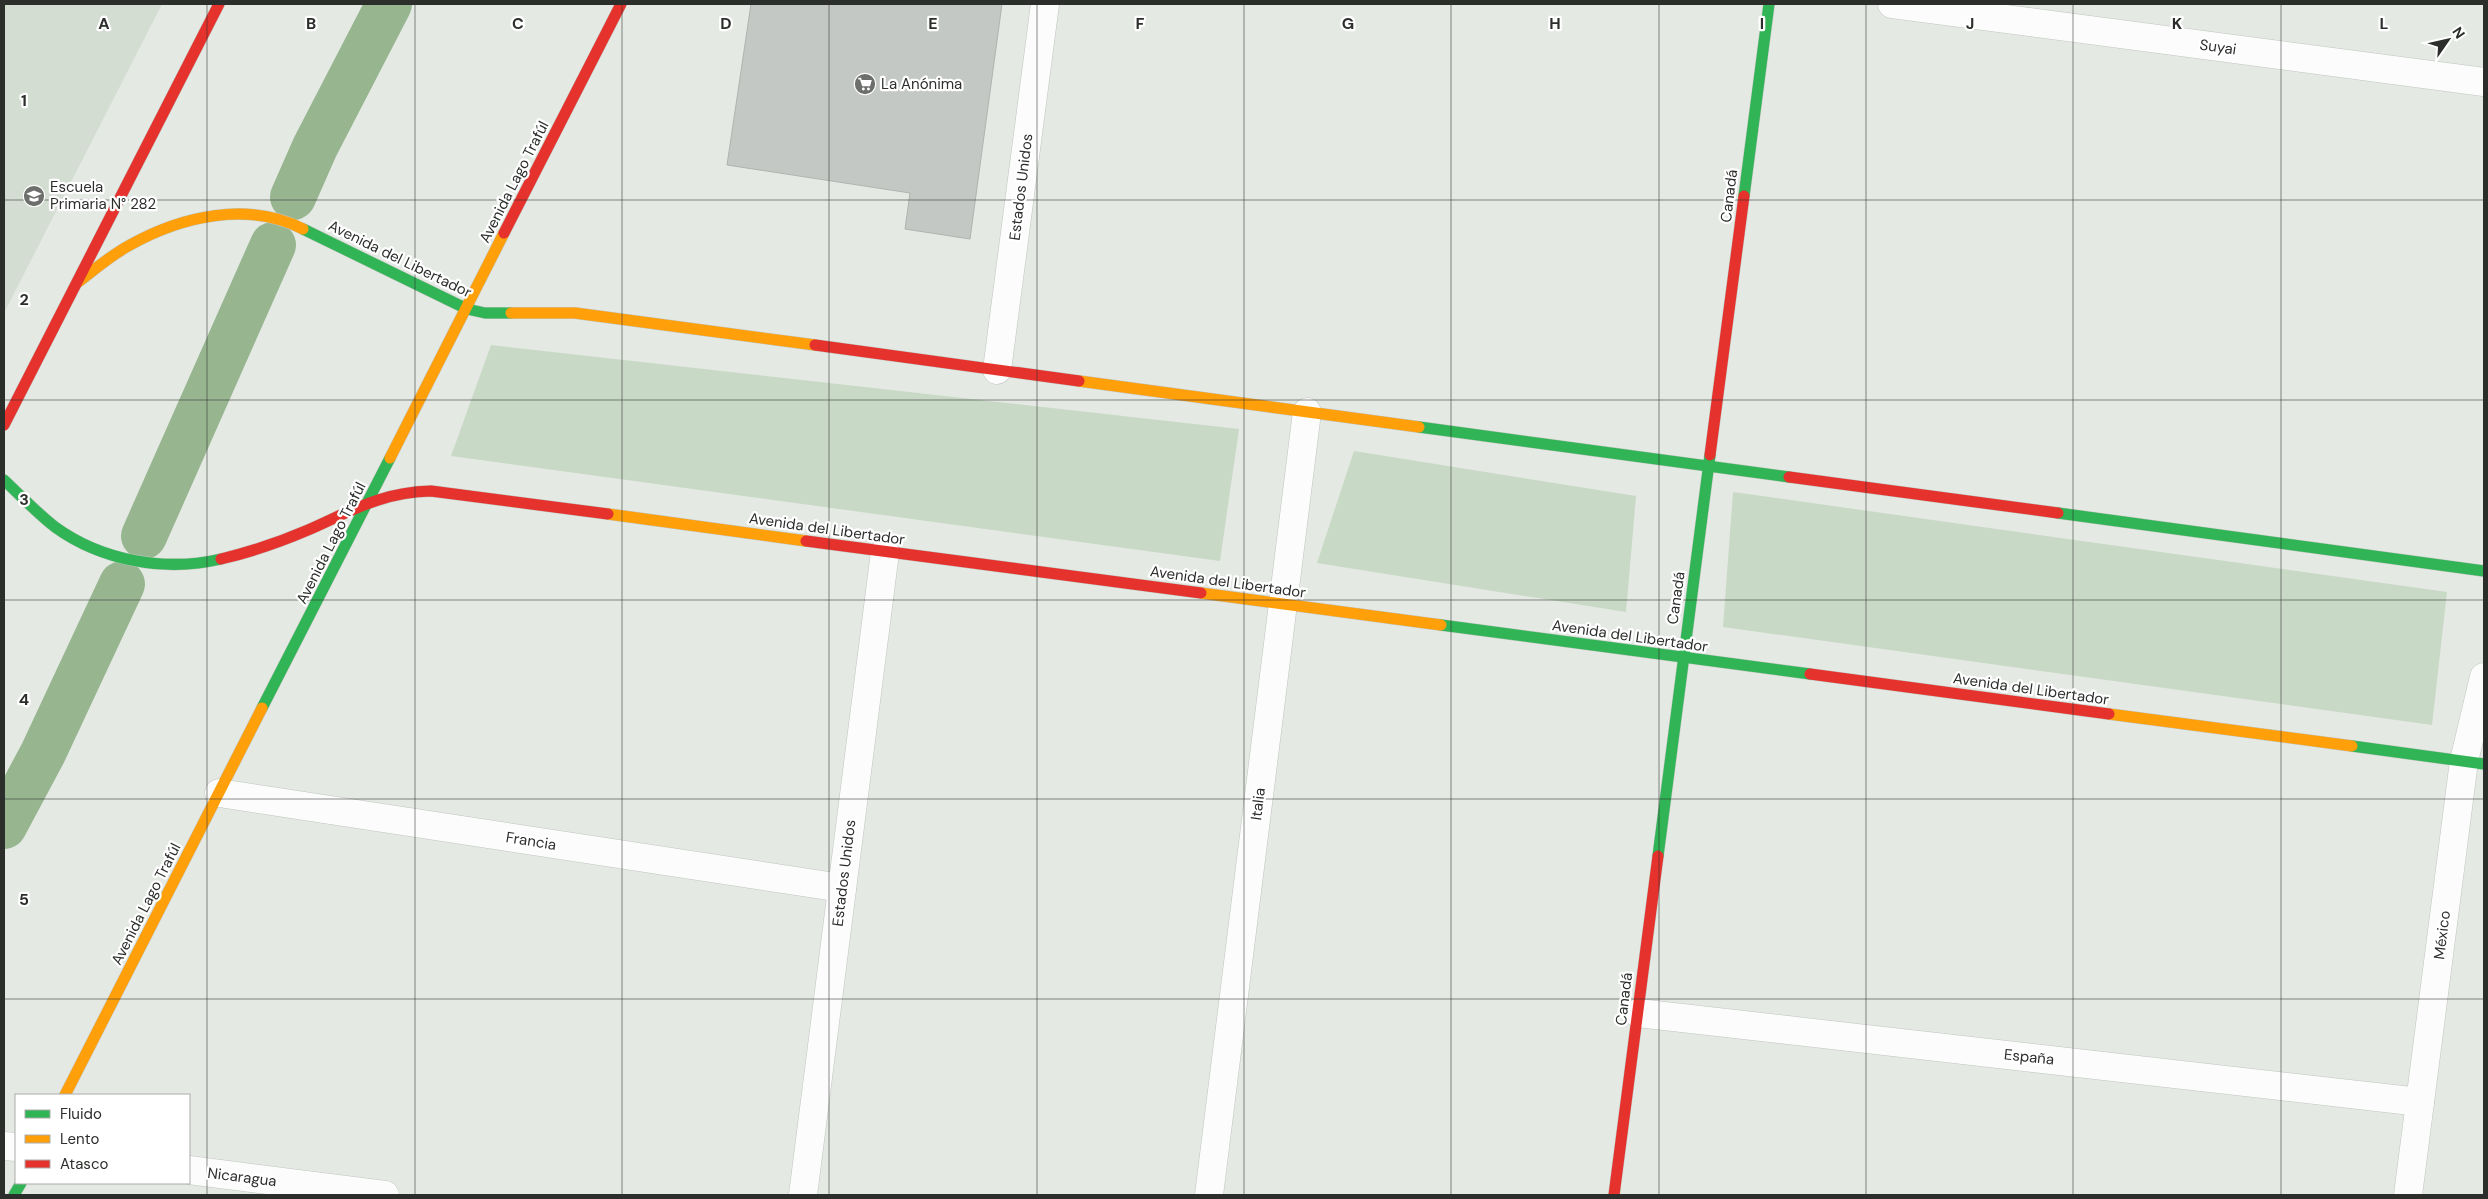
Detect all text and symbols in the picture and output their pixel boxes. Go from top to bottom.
text: A [98,13,110,34]
text: B [306,13,316,34]
text: C [512,13,524,34]
text: D [720,13,732,34]
text: E [928,13,938,34]
text: F [1136,13,1145,34]
text: G [1342,13,1354,34]
text: H [1549,13,1561,34]
text: I [1760,13,1764,34]
text: J [1966,13,1974,34]
text: K [2172,13,2183,34]
text: L [2380,13,2389,34]
north arrow [2423,15,2473,65]
text: N [2448,23,2469,42]
street label: Suyai [2198,35,2238,59]
supermarket icon: La Anónima [853,72,877,96]
place label: La Anónima [881,74,962,94]
text: 1 [21,90,27,111]
street label: Avenida Lago Trafúl [475,118,553,246]
street label: Estados Unidos [1005,132,1037,242]
street label: Canadá [1716,168,1742,224]
place label: Escuela Primaria N° 282 [50,177,156,214]
school or university icon: Escuela Primaria N° 282 [22,184,46,208]
street label: Avenida del Libertador [325,216,475,303]
text: 2 [19,289,29,310]
street label: Avenida Lago Trafúl [292,479,370,607]
text: 3 [19,489,29,510]
street label: Avenida del Libertador [748,508,907,550]
street label: Avenida del Libertador [1149,561,1308,603]
street label: Canadá [1662,570,1690,626]
street label: Avenida del Libertador [1551,615,1710,657]
street label: Avenida del Libertador [1952,668,2111,710]
text: 4 [19,689,29,710]
street label: Italia [1246,787,1270,821]
street label: Estados Unidos [828,818,860,928]
street label: Francia [504,827,558,855]
street label: Avenida Lago Trafúl [107,840,185,968]
text: 5 [19,889,29,910]
street label: México [2429,909,2455,961]
street label: Canadá [1611,971,1637,1027]
street label: España [2003,1044,2055,1070]
legend [15,1094,190,1184]
text: Fluido [60,1104,102,1124]
text: Lento [60,1129,99,1149]
text: Atasco [60,1154,108,1174]
street label: Nicaragua [206,1163,278,1191]

